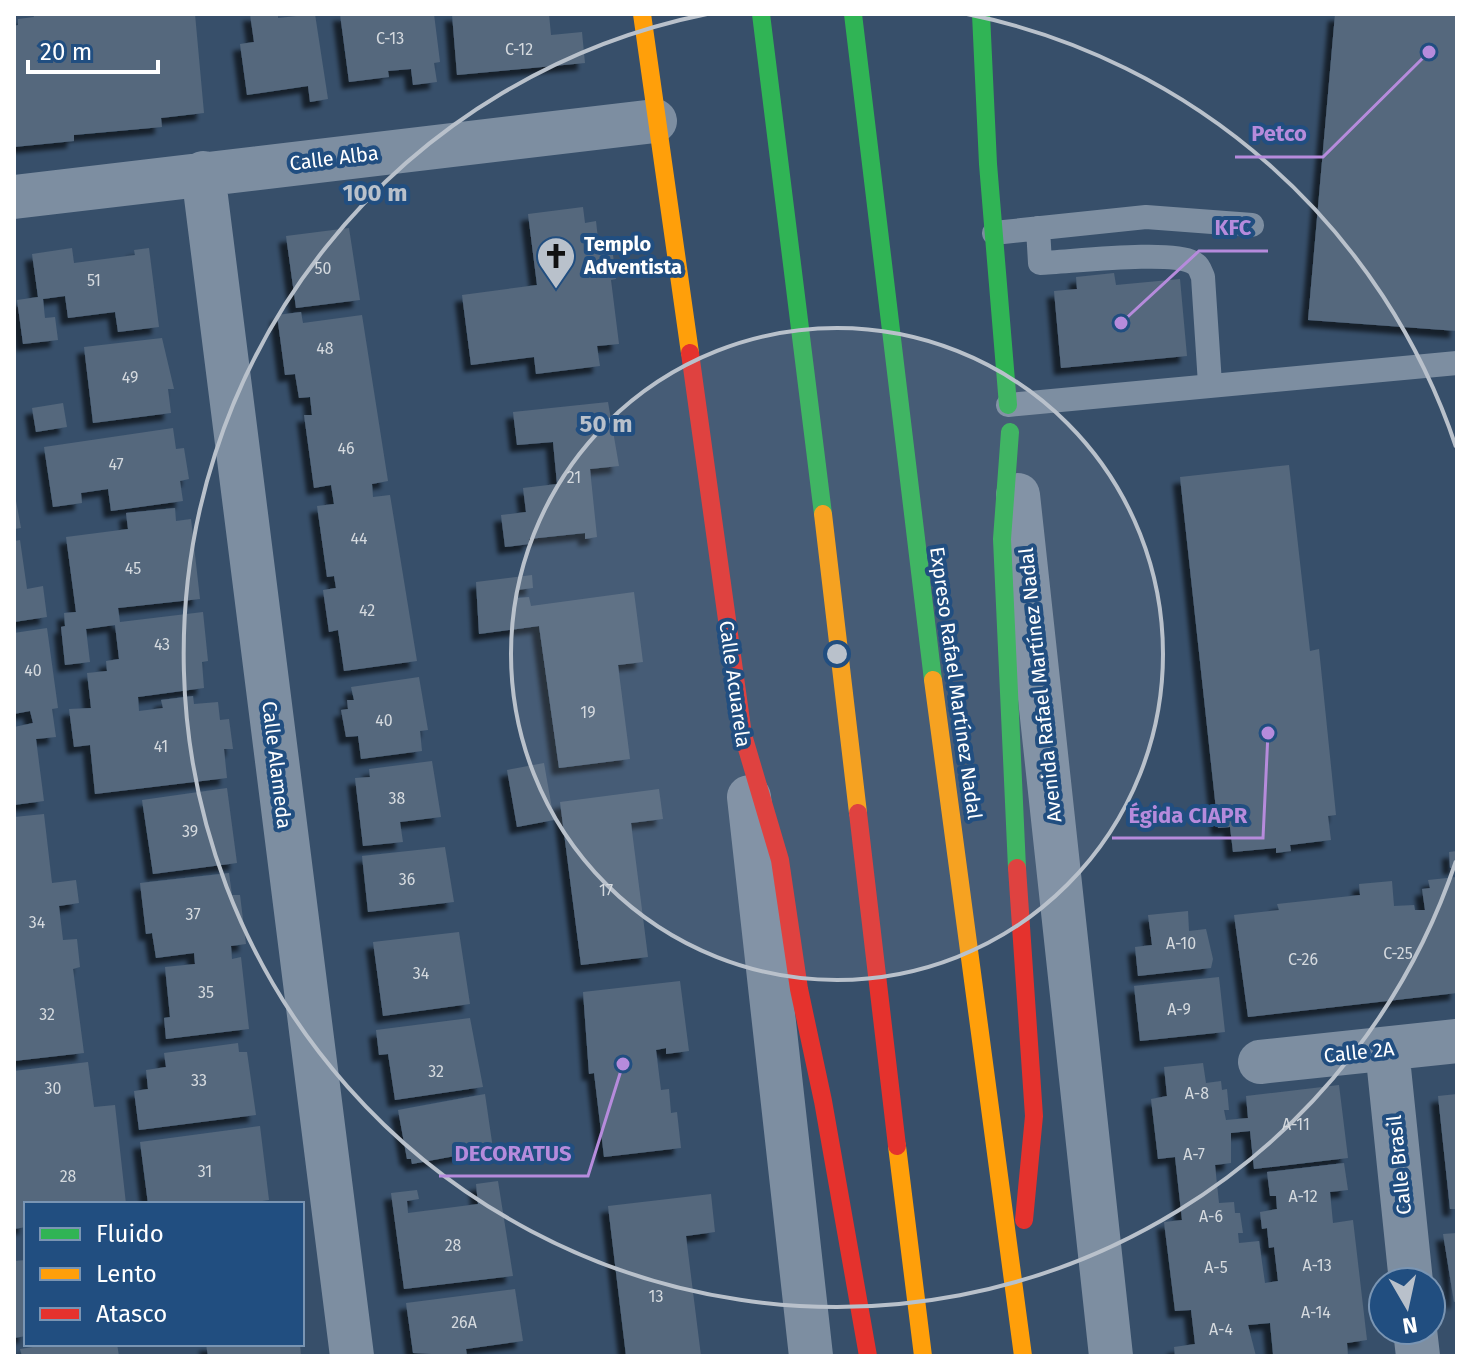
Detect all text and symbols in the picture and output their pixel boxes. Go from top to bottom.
scale bar [28,24,158,74]
house number: C-13 [376,29,404,48]
text: 20 m [40,38,92,66]
house number: C-12 [505,40,533,59]
callout: Petco [1235,111,1323,157]
text: Petco [1251,120,1307,147]
street label: Calle Alba [288,141,380,175]
text: 100 m [342,179,408,207]
callout: KFC [1199,205,1268,251]
text: KFC [1215,214,1252,241]
place label: Templo Adventista [583,232,682,279]
church icon: Templo Adventista [535,235,577,290]
house number: 50 [315,259,332,278]
house number: 51 [87,271,101,290]
house number: 48 [316,339,334,358]
house number: 49 [122,368,138,387]
text: 50 m [580,410,632,438]
house number: 46 [337,439,355,458]
house number: 47 [108,455,124,474]
house number: 21 [567,468,581,487]
house number: 44 [350,529,368,548]
street label: Expreso Rafael Martínez Nadal [925,545,987,821]
street label: Avenida Rafael Martínez Nadal [1014,546,1066,824]
house number: 45 [125,559,141,578]
house number: 42 [359,601,375,620]
street label: Calle Acuarela [714,619,756,749]
house number: 43 [154,635,170,654]
centre of rings [823,640,851,668]
house number: 40 [24,661,42,680]
street label: Calle Alameda [257,700,297,830]
house number: 19 [580,703,596,722]
house number: 40 [375,711,393,730]
house number: 41 [154,737,168,756]
house number: 38 [389,789,406,808]
callout: Égida CIAPR [1112,792,1263,838]
text: Égida CIAPR [1129,802,1248,829]
house number: 39 [182,822,198,841]
house number: 36 [399,870,415,889]
house number: 17 [599,881,613,900]
house number: 37 [185,905,201,924]
house number: 34 [29,913,46,932]
house number: A-10 [1166,934,1196,953]
house number: C-25 [1383,944,1413,963]
house number: C-26 [1288,950,1318,969]
house number: 34 [413,964,430,983]
house number: 35 [198,983,214,1002]
house number: A-9 [1167,1000,1191,1019]
house number: 32 [39,1005,55,1024]
street label: Calle 2A [1323,1036,1396,1068]
house number: 32 [428,1062,444,1081]
house number: 33 [191,1071,207,1090]
house number: 30 [45,1079,62,1098]
house number: A-8 [1185,1084,1209,1103]
street label: Calle Brasil [1382,1114,1416,1216]
house number: A-11 [1282,1115,1310,1134]
callout: DECORATUS [439,1130,588,1176]
text: DECORATUS [454,1140,572,1167]
house number: A-7 [1183,1145,1205,1164]
house number: 31 [198,1162,212,1181]
house number: 28 [60,1167,77,1186]
house number: A-12 [1288,1187,1318,1206]
legend [24,1202,304,1346]
house number: A-6 [1199,1207,1223,1226]
text: Fluido [96,1220,164,1248]
house number: 28 [445,1236,462,1255]
house number: A-13 [1302,1256,1332,1275]
house number: A-5 [1204,1258,1228,1277]
text: Lento [96,1260,157,1288]
north arrow [1367,1266,1447,1346]
house number: 13 [649,1287,663,1306]
text: Atasco [96,1300,167,1328]
house number: A-14 [1301,1303,1331,1322]
text: N [1401,1311,1419,1340]
house number: 26A [451,1313,478,1332]
house number: A-4 [1209,1320,1233,1339]

